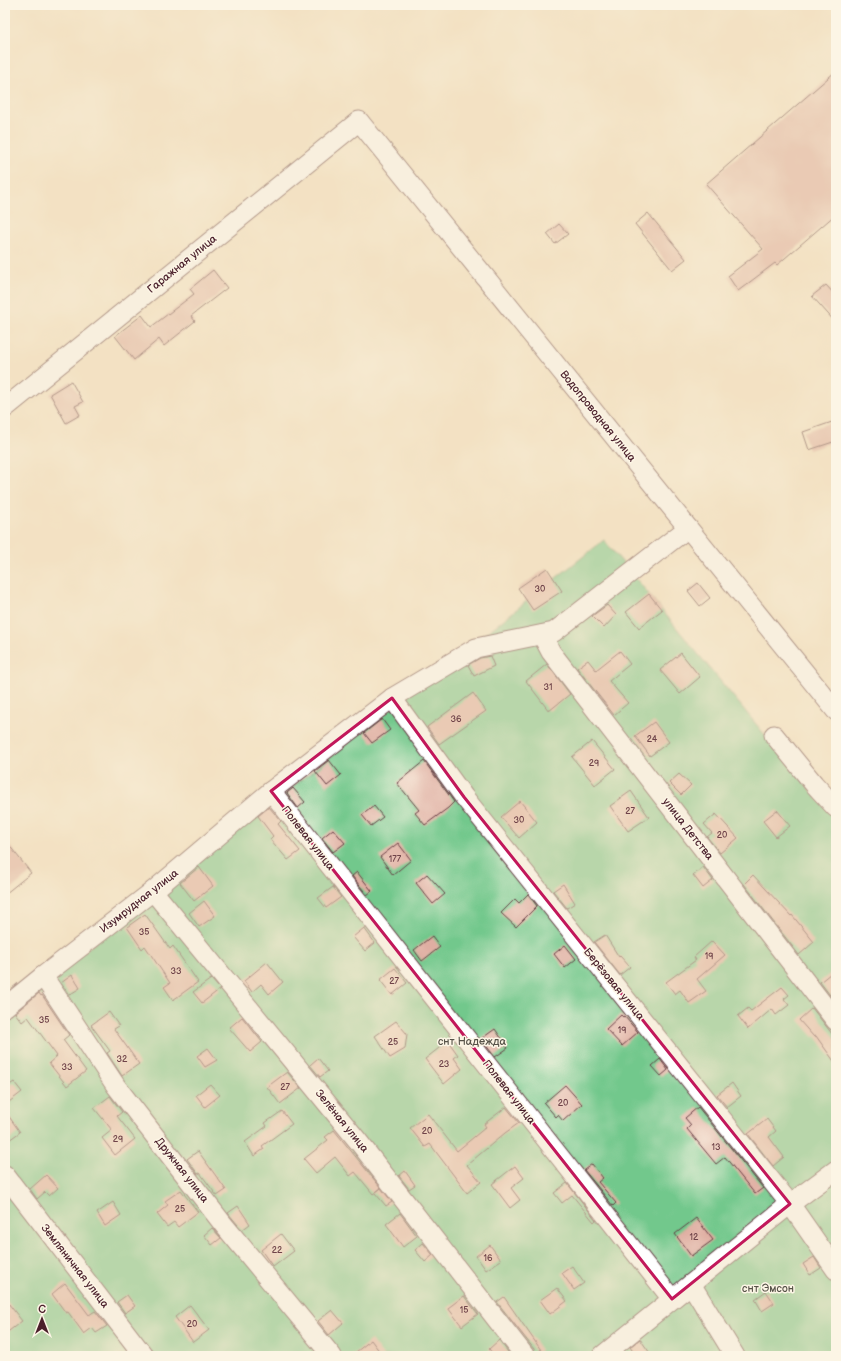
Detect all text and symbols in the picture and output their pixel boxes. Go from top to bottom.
street label: Гаражная улица [145,232,220,296]
street label: Водопроводная улица [557,368,639,464]
house number: 30 [535,584,545,595]
house number: 31 [543,682,553,693]
house number: 36 [450,714,462,725]
house number: 24 [647,734,658,745]
house number: 29 [589,758,599,769]
street label: улица Детства [660,795,717,863]
street label: Полевая улица [279,803,337,873]
house number: 27 [625,806,635,817]
house number: 30 [514,815,524,826]
house number: 20 [717,830,727,841]
house number: 177 [389,854,402,865]
street label: Изумрудная улица [97,866,181,936]
house number: 35 [139,927,149,938]
street label: Берёзовая улица [581,945,647,1023]
house number: 19 [705,951,713,962]
house number: 33 [170,966,182,977]
house number: 27 [389,976,399,987]
house number: 35 [39,1015,49,1026]
house number: 19 [618,1025,626,1036]
park label: снт Надежда [438,1035,507,1048]
house number: 25 [388,1037,398,1048]
house number: 32 [117,1054,128,1065]
street label: Полевая улица [480,1057,538,1127]
house number: 23 [439,1059,450,1070]
house number: 33 [61,1062,73,1073]
house number: 27 [280,1082,290,1093]
street label: Зелёная улица [313,1087,372,1155]
house number: 20 [558,1098,568,1109]
house number: 20 [422,1126,432,1137]
house number: 29 [113,1134,123,1145]
street label: Дружная улица [153,1135,212,1206]
house number: 13 [711,1142,721,1153]
house number: 25 [175,1204,185,1215]
street label: Земляничная улица [38,1222,112,1311]
house number: 12 [690,1232,699,1243]
house number: 22 [272,1245,283,1256]
house number: 16 [484,1253,493,1264]
park label: снт Эмсон [742,1282,794,1295]
north arrow [22,1299,62,1339]
text: С [38,1303,46,1316]
house number: 15 [460,1305,468,1316]
house number: 20 [187,1319,197,1330]

